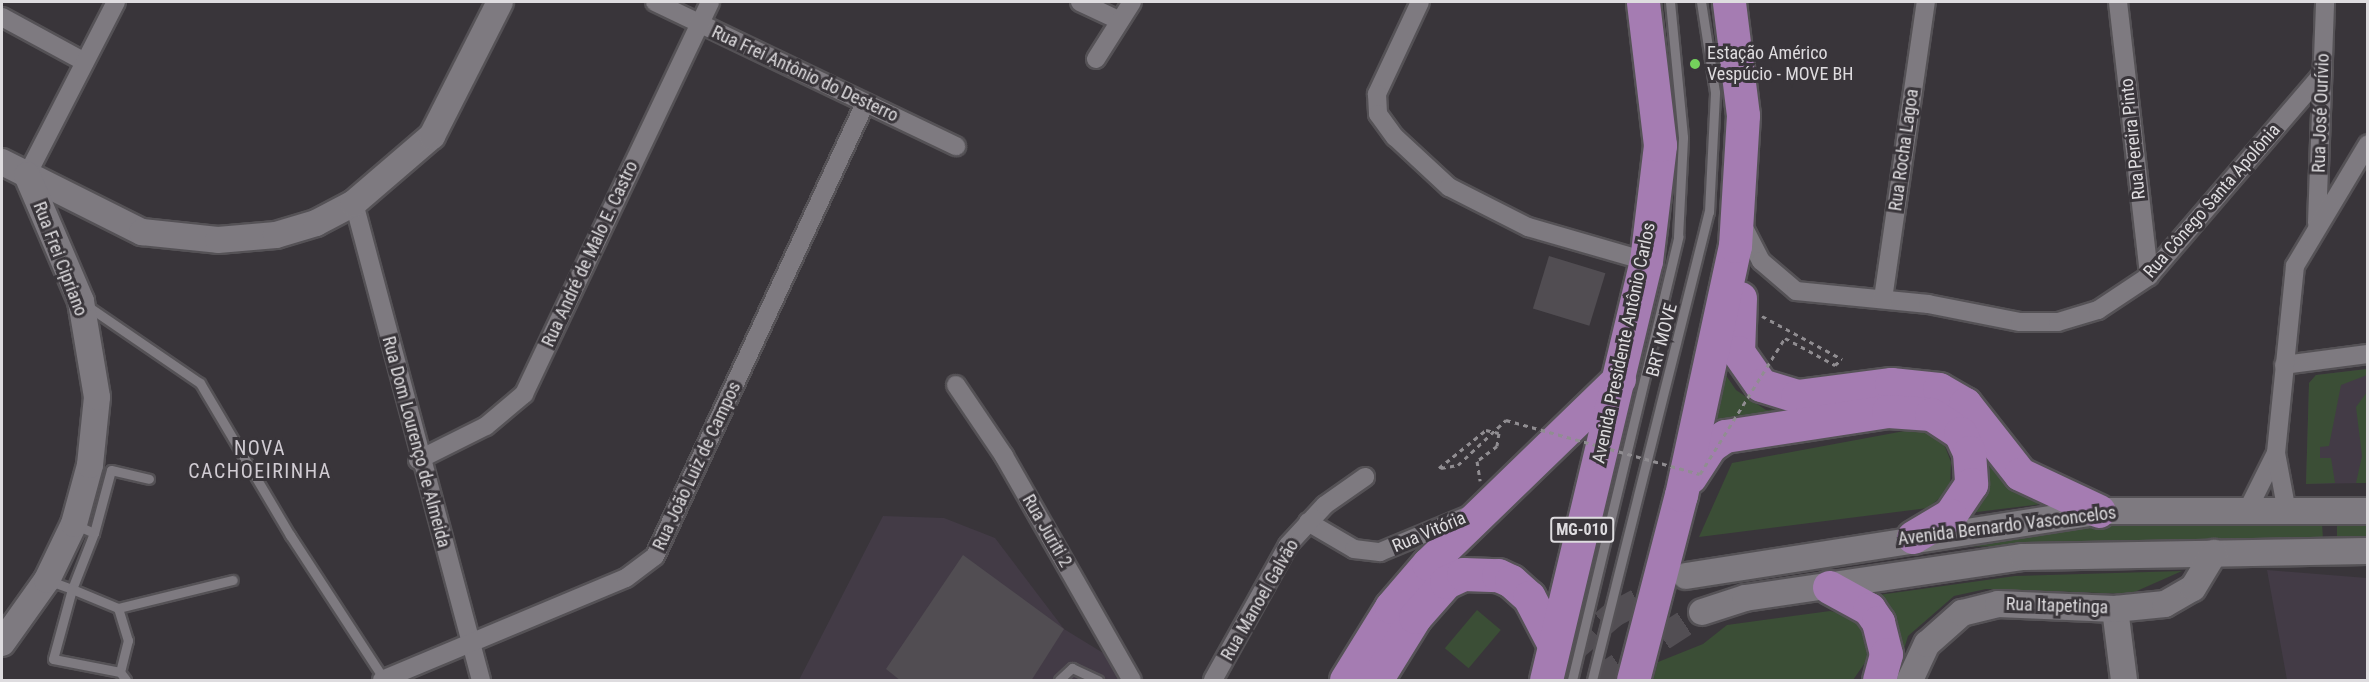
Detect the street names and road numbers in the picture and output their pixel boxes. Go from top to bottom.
street label: Rua Frei Antônio do Desterro [708,21,902,127]
street label: Rua José Ourívio [2308,53,2334,173]
street label: Rua Pereira Pinto [2116,77,2150,201]
street label: Rua Rocha Lagoa [1885,88,1923,212]
street label: Rua Cônego Santa Apolônia [2139,120,2285,282]
street label: Rua André de Malo E. Castro [537,158,643,350]
street label: Rua Frei Cipriano [28,199,92,319]
street label: Avenida Presidente Antônio Carlos [1588,221,1660,465]
street label: BRT MOVE [1642,301,1682,379]
street label: Rua Dom Lourenço de Almeida [377,334,455,550]
street label: Rua João Luiz de Campos [648,378,746,554]
street label: Rua Juriti 2 [1018,491,1076,571]
street label: Avenida Bernardo Vasconcelos [1897,502,2117,550]
street label: Rua Vitória [1389,507,1469,557]
road number: MG-010 [1549,517,1615,543]
street label: Rua Manoel Galvão [1217,536,1303,664]
street label: Rua Itapetinga [2005,593,2109,619]

